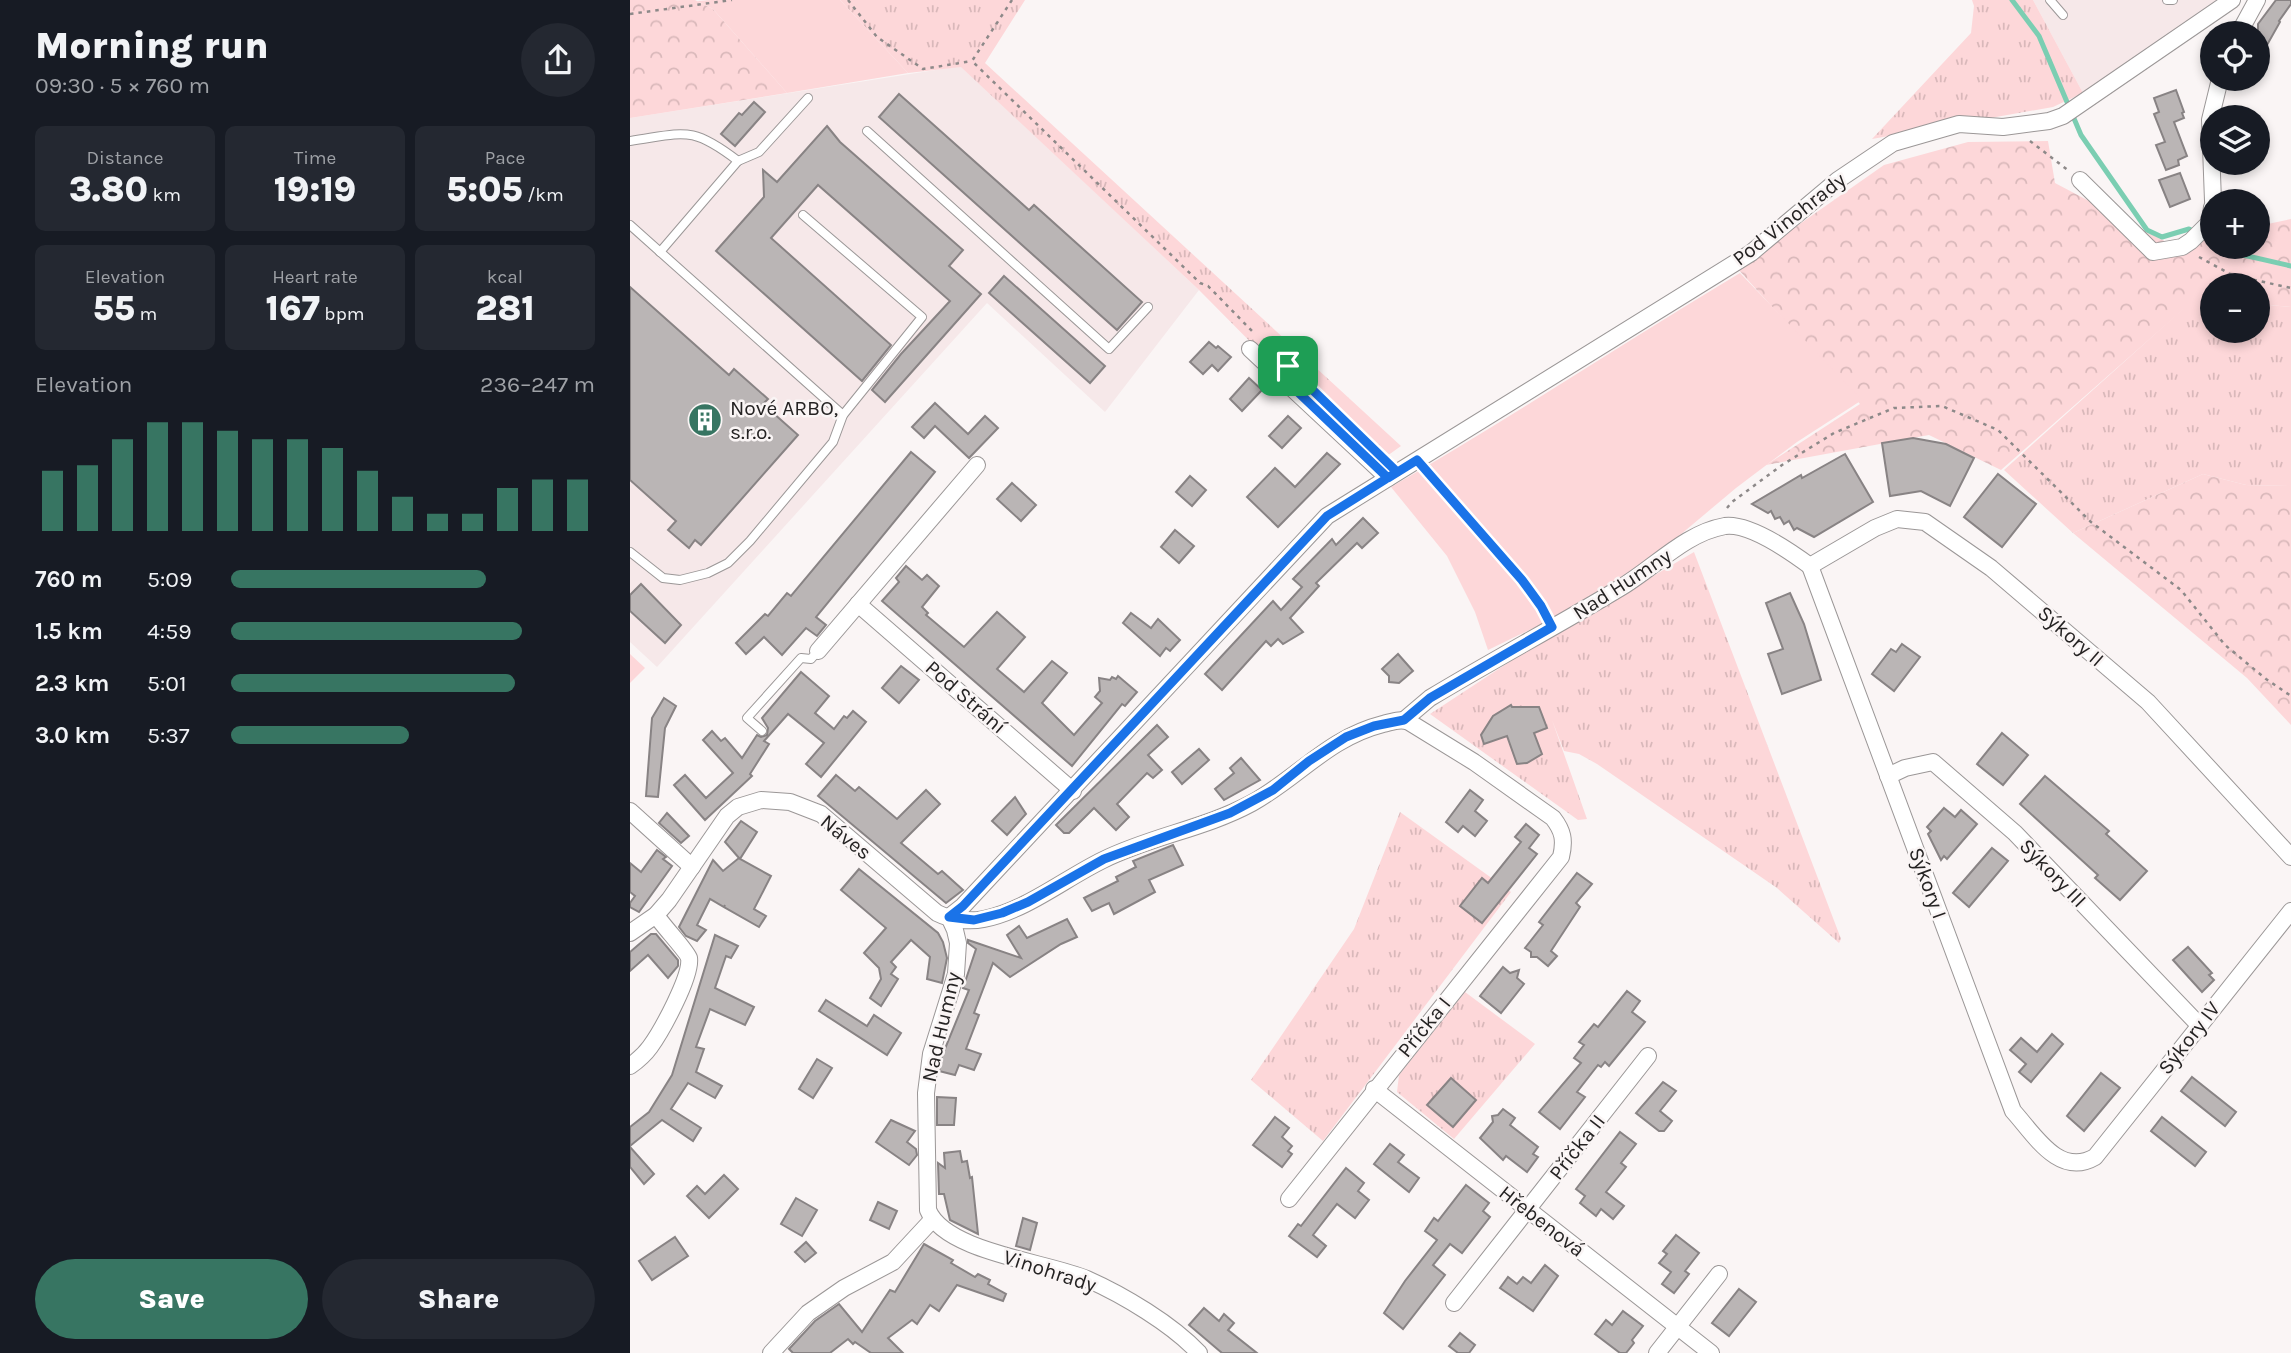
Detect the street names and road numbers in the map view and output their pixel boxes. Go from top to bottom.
street label: Pod Vinohrady [1728,167,1850,271]
street label: Nad Humny [1568,543,1676,625]
street label: Sýkory II [2033,601,2109,671]
street label: Pod Strání [921,655,1012,739]
street label: Náves [816,809,876,865]
street label: Sýkory III [2015,834,2091,912]
street label: Sýkory I [1904,844,1952,922]
street label: Nad Humny [917,969,965,1084]
street label: Příčka I [1392,992,1456,1062]
street label: Sýkory IV [2153,997,2225,1079]
street label: Příčka II [1544,1109,1610,1185]
street label: Hřebenová [1494,1180,1590,1262]
street label: Vinohrady [1001,1245,1100,1297]

